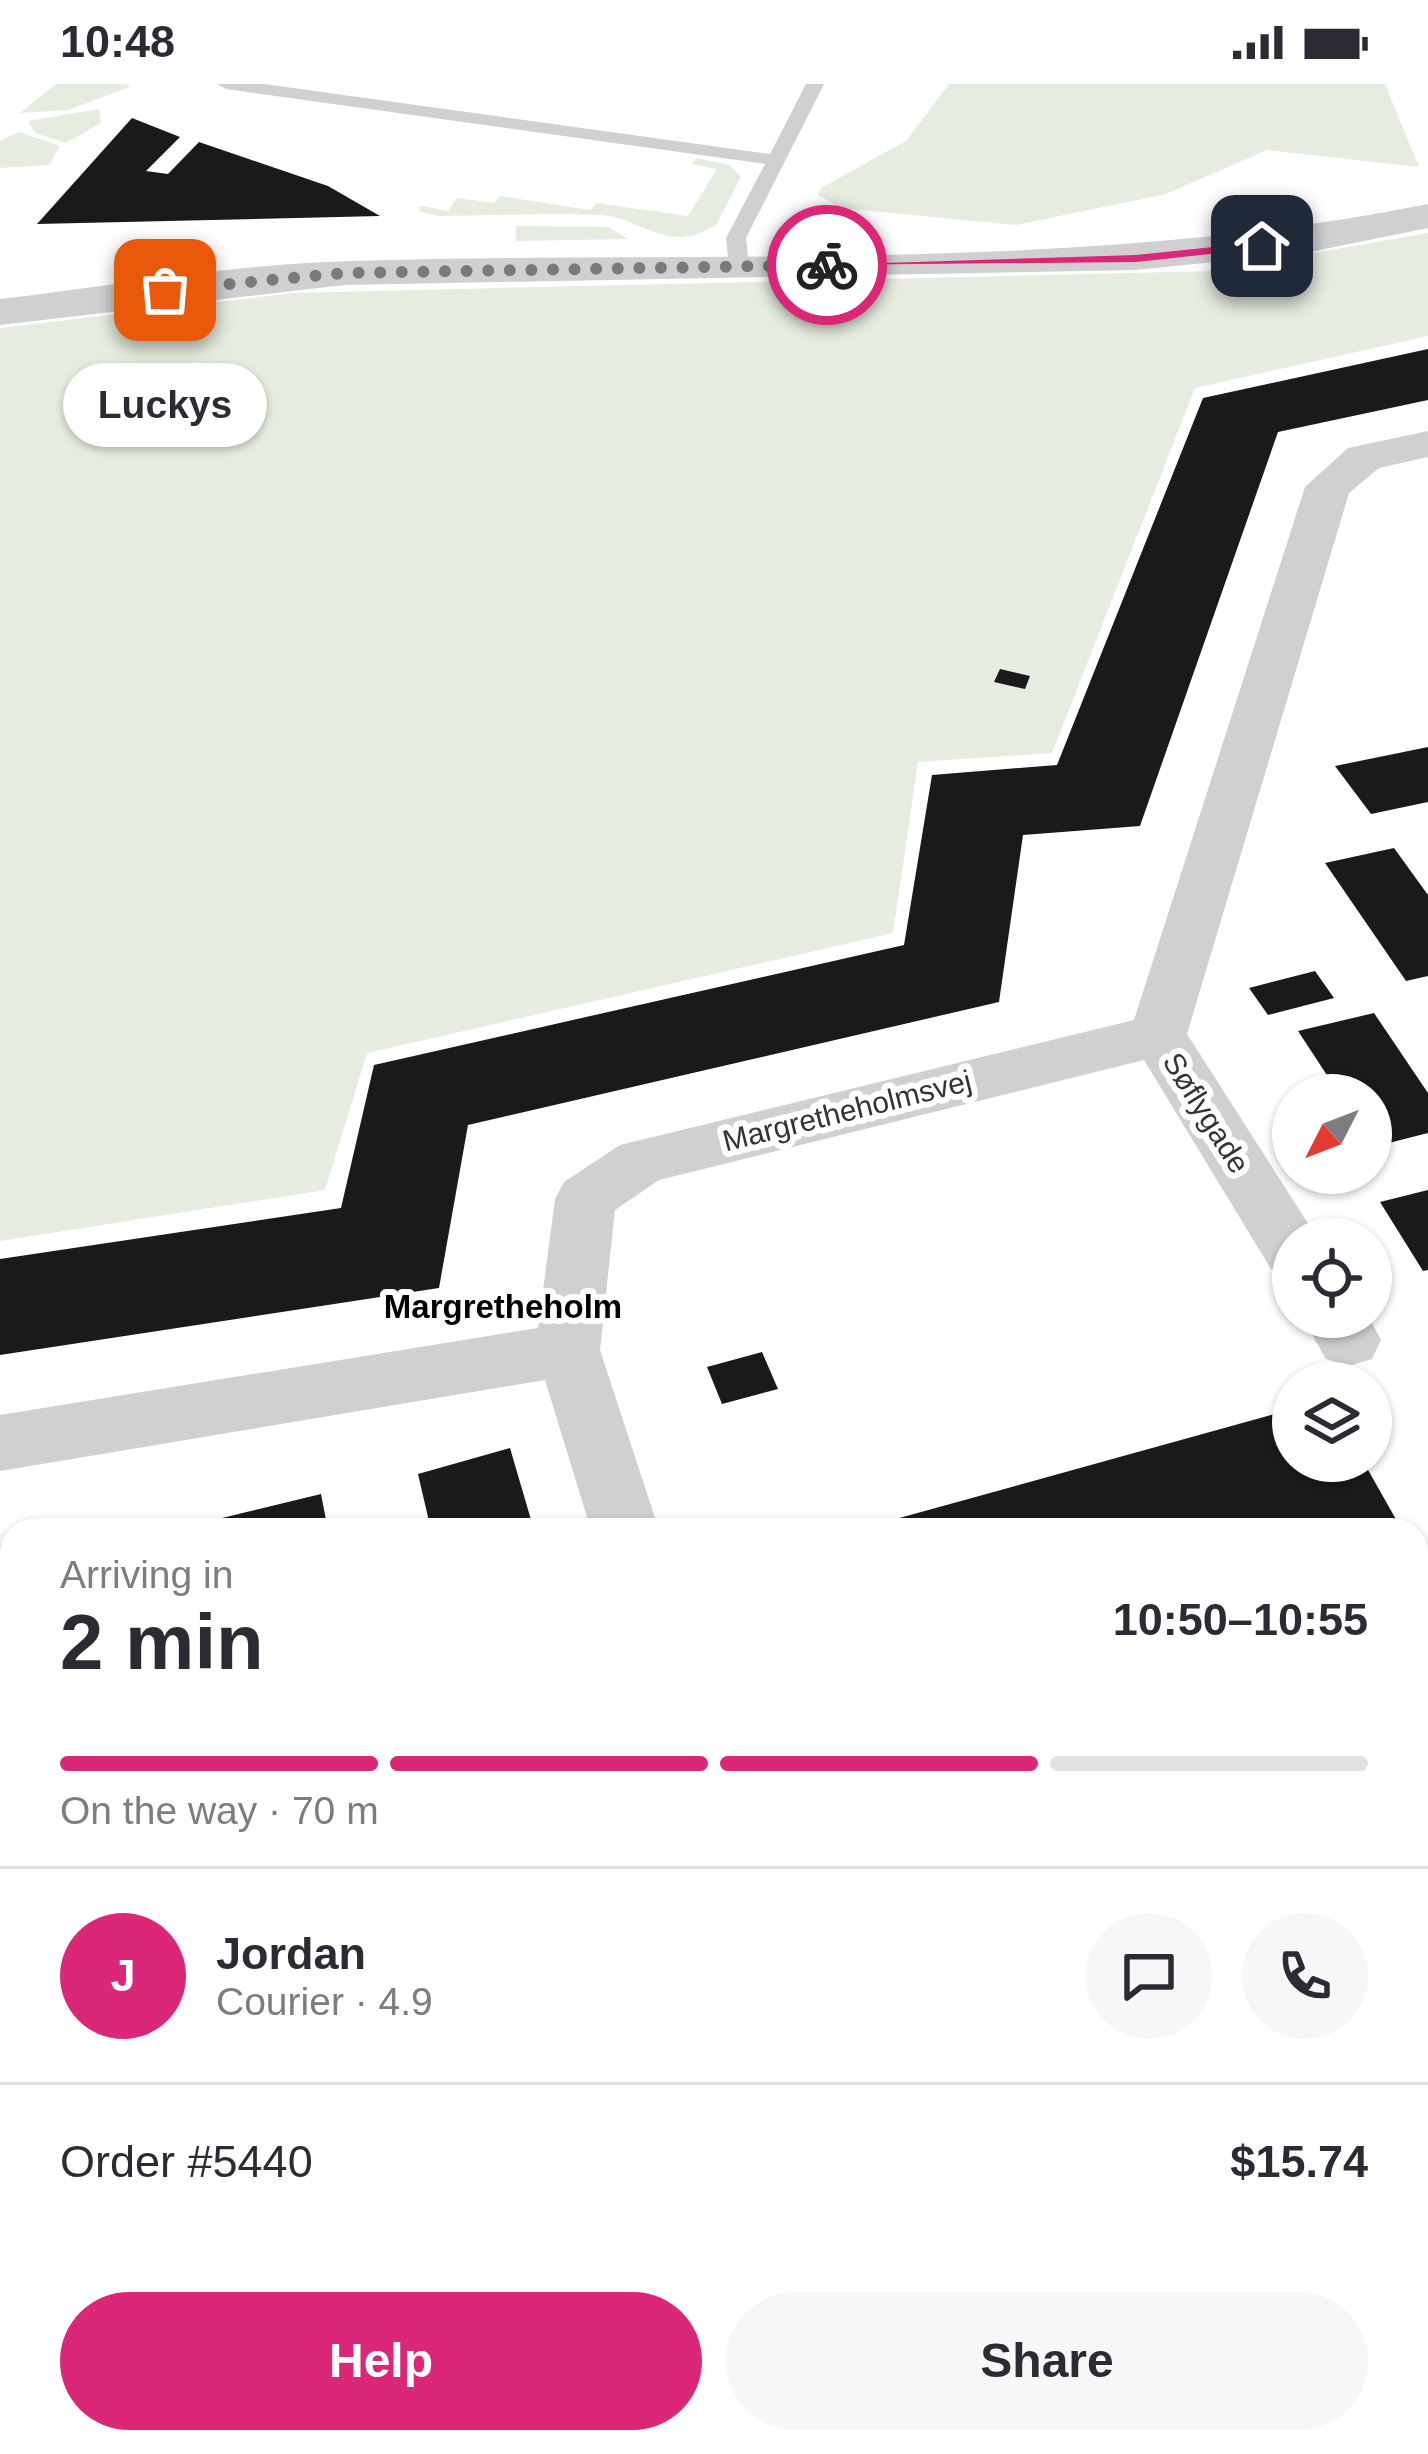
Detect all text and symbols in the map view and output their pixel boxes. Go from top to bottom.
text: 10:48 [60,16,175,67]
pin [1211,195,1313,297]
courier [767,205,887,325]
icon: home [1229,213,1295,279]
icon: bike [794,232,860,298]
pin [114,239,216,341]
icon: bag [132,257,198,323]
callout: Luckys [63,362,267,446]
text: Luckys [98,383,232,426]
street label: Søflygade [1157,1047,1256,1179]
street label: Margretheholmsvej [719,1064,975,1157]
north arrow [1272,1074,1392,1194]
map controls [1272,1074,1392,1482]
button: locate [1272,1218,1392,1338]
district label: Margretheholm [384,1288,622,1325]
button: layers [1272,1362,1392,1482]
text: Arriving in [60,1553,233,1596]
text: 10:50–10:55 [1113,1594,1368,1645]
text: 2 min [60,1598,264,1686]
text: On the way · 70 m [60,1789,379,1832]
button: chat [1086,1913,1212,2039]
button: phone [1242,1913,1368,2039]
text: Jordan [216,1928,366,1979]
text: J [110,1950,136,2001]
text: Courier · 4.9 [216,1980,433,2023]
text: Order #5440 [60,2136,313,2187]
text: $15.74 [1230,2136,1368,2187]
button: Help [60,2292,702,2430]
button: Share [726,2292,1368,2430]

